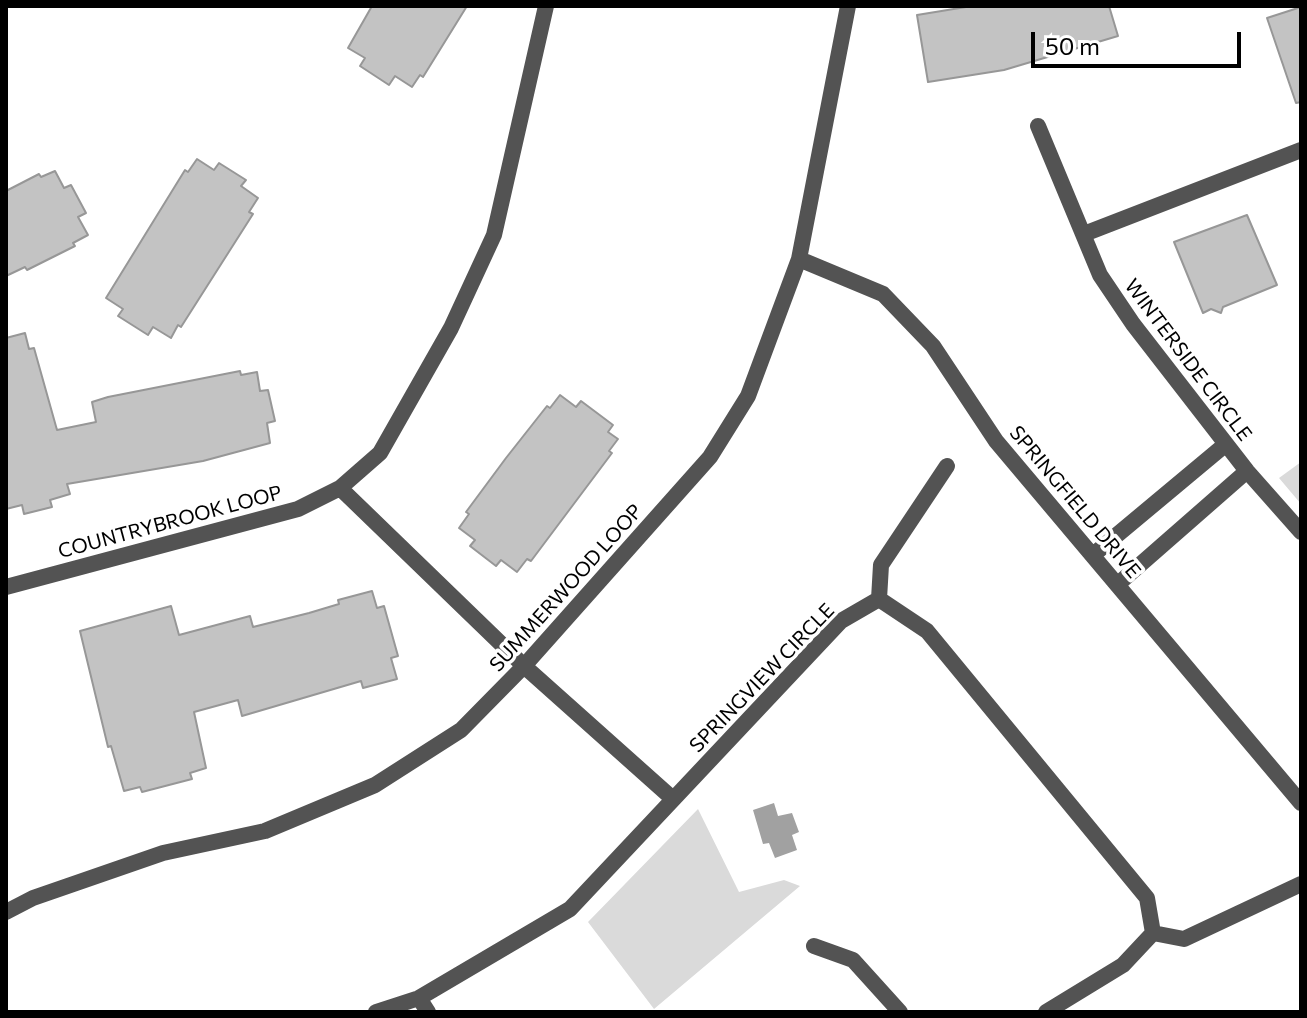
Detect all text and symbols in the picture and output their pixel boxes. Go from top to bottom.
scale bar [1035,16,1245,66]
text: 50 m [1045,31,1100,60]
street label: WINTERSIDE CIRCLE [1119,274,1257,446]
street label: SPRINGFIELD DRIVE [1004,421,1146,583]
street label: COUNTRYBROOK LOOP [55,481,285,563]
street label: SUMMERWOOD LOOP [485,499,647,677]
street label: SPRINGVIEW CIRCLE [685,599,839,757]

